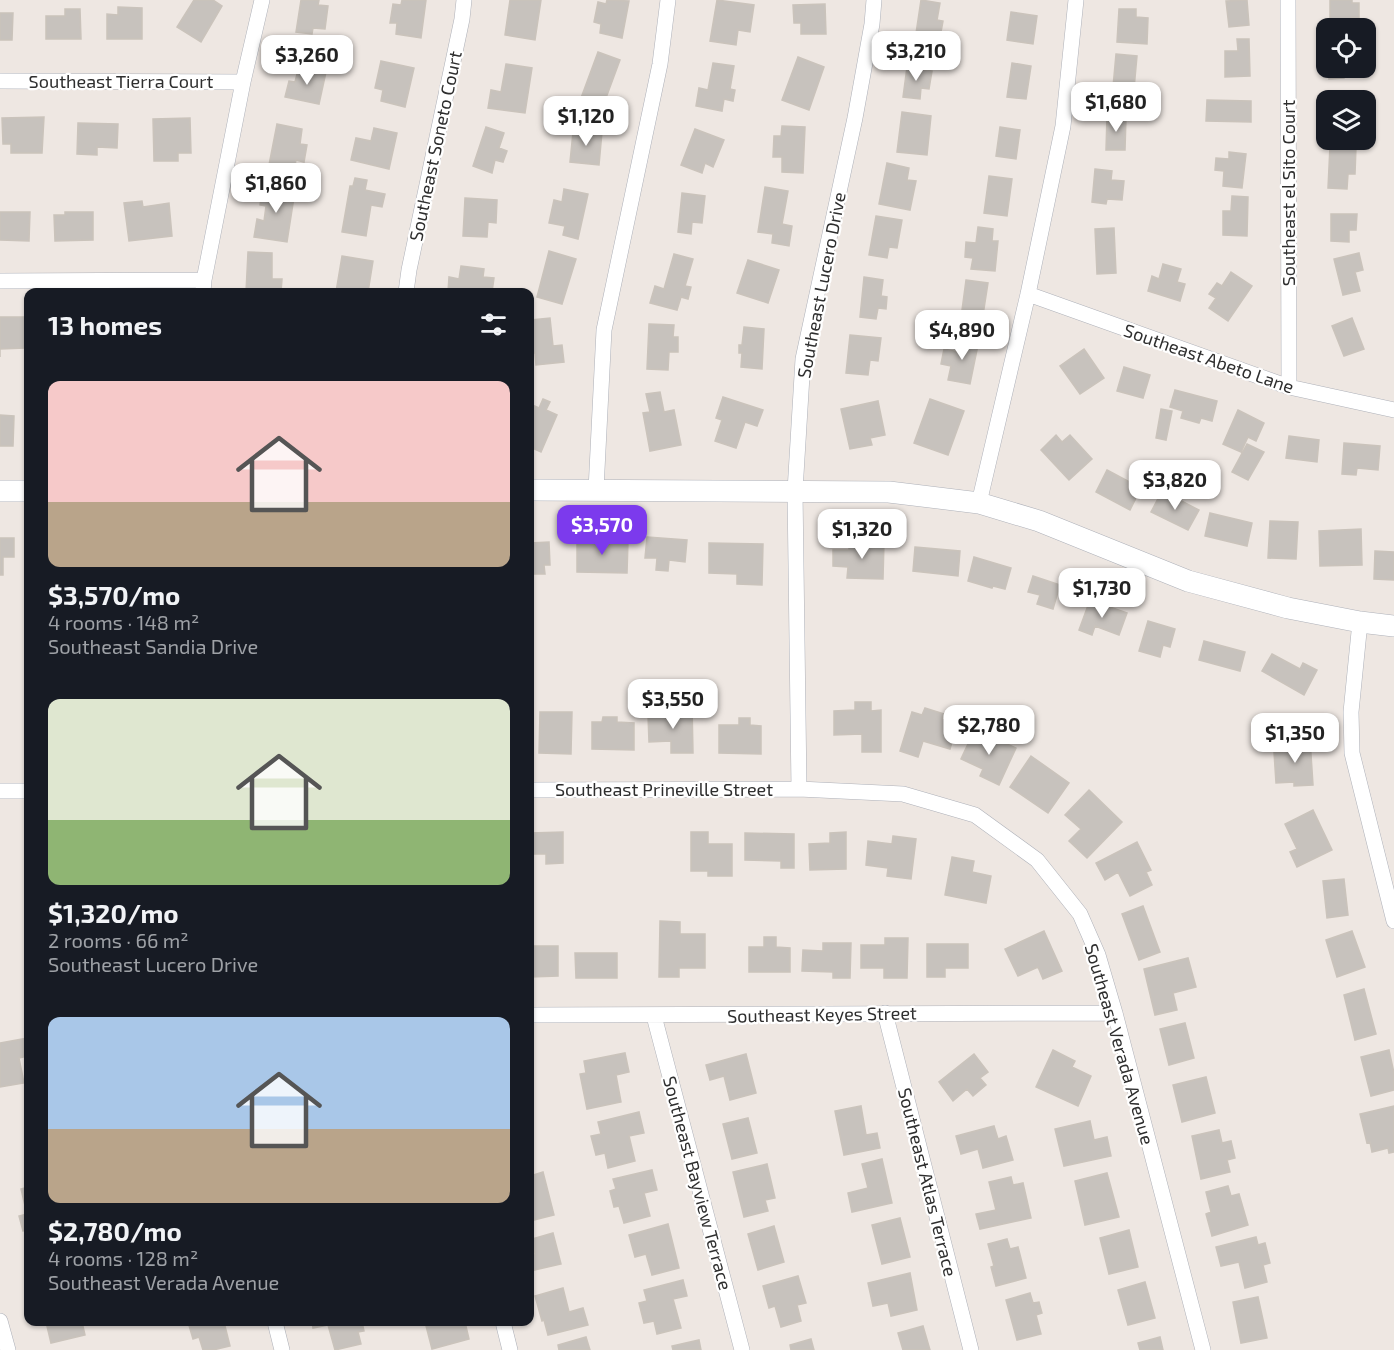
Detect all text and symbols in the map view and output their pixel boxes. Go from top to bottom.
map controls [1316,18,1376,150]
button: locate [1316,18,1376,78]
pin: $3,210 [867,31,965,82]
pin: $3,260 [258,35,356,86]
text: $3,210 [886,38,946,62]
text: $3,260 [275,42,339,66]
street label: Southeast Soneto Court [404,49,466,243]
street label: Southeast Tierra Court [29,70,214,92]
pin: $1,680 [1067,82,1165,133]
text: $1,680 [1085,89,1147,113]
button: layers [1316,90,1376,150]
pin: $1,120 [537,96,635,147]
street label: Southeast el Sito Court [1277,100,1299,286]
text: $1,120 [557,103,615,127]
pin: $1,860 [227,163,325,214]
text: $1,860 [245,170,307,194]
street label: Southeast Lucero Drive [792,190,850,380]
icon: filters [477,308,510,341]
text: 13 homes [48,309,162,340]
pin: $4,890 [913,310,1011,361]
text: $4,890 [929,317,995,341]
street label: Southeast Abeto Lane [1121,319,1297,397]
icon: home [225,420,333,528]
pin: $3,820 [1126,460,1224,511]
text: $3,820 [1143,467,1207,491]
pin: $3,570 [553,505,651,556]
pin: $1,320 [813,509,911,560]
text: $3,570 [571,512,633,536]
text: $1,320 [832,516,892,540]
pin: $1,730 [1053,568,1151,619]
text: $1,730 [1073,575,1131,599]
text: $3,570/mo [48,579,180,610]
text: 4 rooms · 148 m² [48,610,199,634]
text: Southeast Sandia Drive [48,634,258,658]
pin: $3,550 [624,679,722,730]
text: $3,550 [642,686,704,710]
pin: $2,780 [940,705,1038,756]
text: $2,780 [957,712,1021,736]
pin: $1,350 [1246,713,1344,764]
text: $1,350 [1265,720,1325,744]
icon: home [225,738,333,846]
street label: Southeast Prineville Street [555,778,773,800]
text: $1,320/mo [48,897,179,928]
text: 2 rooms · 66 m² [48,928,189,952]
street label: Southeast Verada Avenue [1081,941,1159,1147]
text: Southeast Lucero Drive [48,952,258,976]
street label: Southeast Keyes Street [727,1001,917,1027]
icon: home [225,1056,333,1164]
street label: Southeast Bayview Terrace [659,1074,737,1292]
street label: Southeast Atlas Terrace [894,1085,962,1279]
text: $2,780/mo [48,1215,182,1246]
text: 4 rooms · 128 m² [48,1246,198,1270]
text: Southeast Verada Avenue [48,1270,279,1294]

